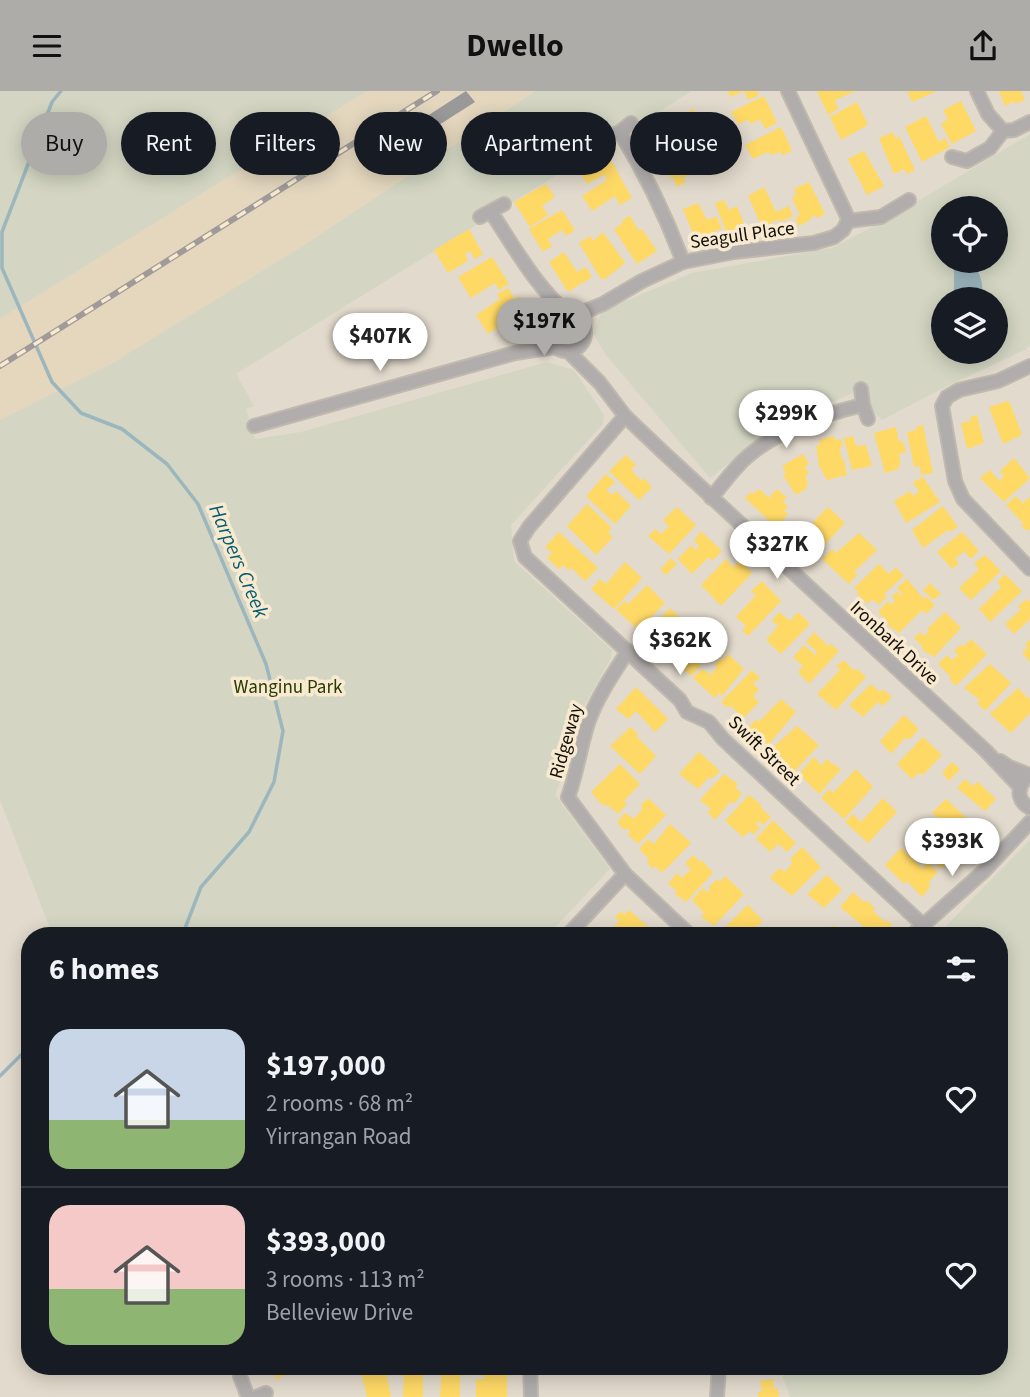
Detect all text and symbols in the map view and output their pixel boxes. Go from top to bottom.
text: Dwello [466,23,564,69]
icon: menu [28,27,66,65]
icon: share [964,27,1002,65]
chip: Buy [21,112,107,175]
chip: Rent [121,112,216,175]
chip: Filters [230,112,340,175]
chip: New [354,112,447,175]
chip: Apartment [461,112,616,175]
chip: House [630,112,742,175]
map controls [931,196,1008,364]
button: locate [931,196,1008,273]
street label: Seagull Place [688,215,796,256]
button: layers [931,287,1008,364]
pin: $197K [495,299,593,358]
text: $197K [513,304,575,337]
pin: $407K [331,313,429,373]
text: $407K [349,319,411,352]
pin: $299K [737,391,835,450]
text: $299K [755,396,817,429]
water label: Harpers Creek [202,499,277,624]
pin: $327K [728,521,826,581]
text: $327K [746,527,808,560]
street label: Ironbark Drive [843,595,944,691]
pin: $362K [631,617,729,677]
text: $362K [649,623,711,656]
park label: Wanginu Park [234,674,343,701]
street label: Ridgeway [543,701,590,782]
street label: Swift Street [722,710,807,793]
pin: $393K [903,819,1001,878]
text: $393K [921,824,983,857]
text: 6 homes [49,948,159,991]
icon: filters [942,950,980,988]
text: $197,000 [266,1044,386,1087]
icon: home [105,1057,189,1141]
icon: heart [942,1080,980,1118]
text: 2 rooms · 68 m² [266,1087,413,1120]
text: Yirrangan Road [266,1120,412,1153]
text: $393,000 [266,1220,386,1263]
icon: home [105,1233,189,1317]
icon: heart [942,1256,980,1294]
text: 3 rooms · 113 m² [266,1263,425,1296]
text: Belleview Drive [266,1296,413,1329]

